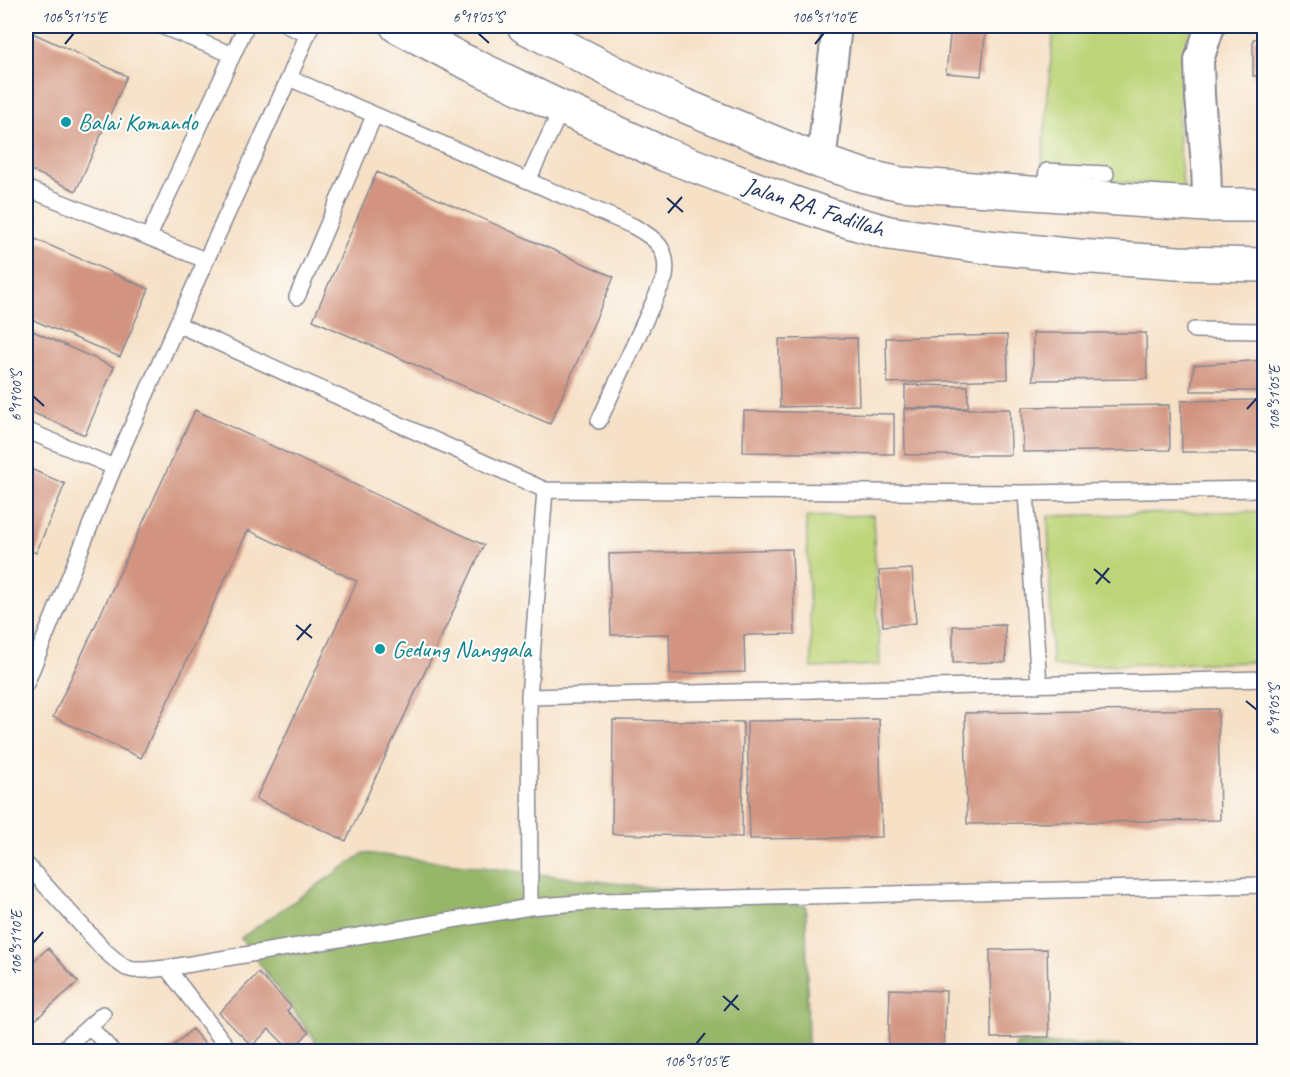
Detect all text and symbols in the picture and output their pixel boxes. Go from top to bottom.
text: 106°51'15"E [42,8,108,27]
text: 6°19'05"S [453,8,506,27]
text: 106°51'10"E [792,8,858,27]
place label: Balai Komando [78,107,199,137]
marker: Balai Komando [59,115,73,129]
street label: Jalan RA. Fadillah [739,170,890,244]
text: 106°51'05"E [1265,364,1284,430]
text: 6°19'00"S [7,368,26,421]
place label: Gedung Nanggala [392,634,533,664]
marker: Gedung Nanggala [373,642,387,656]
text: 6°19'05"S [1265,682,1284,735]
text: 106°51'10"E [7,909,26,975]
text: 106°51'05"E [664,1052,730,1071]

